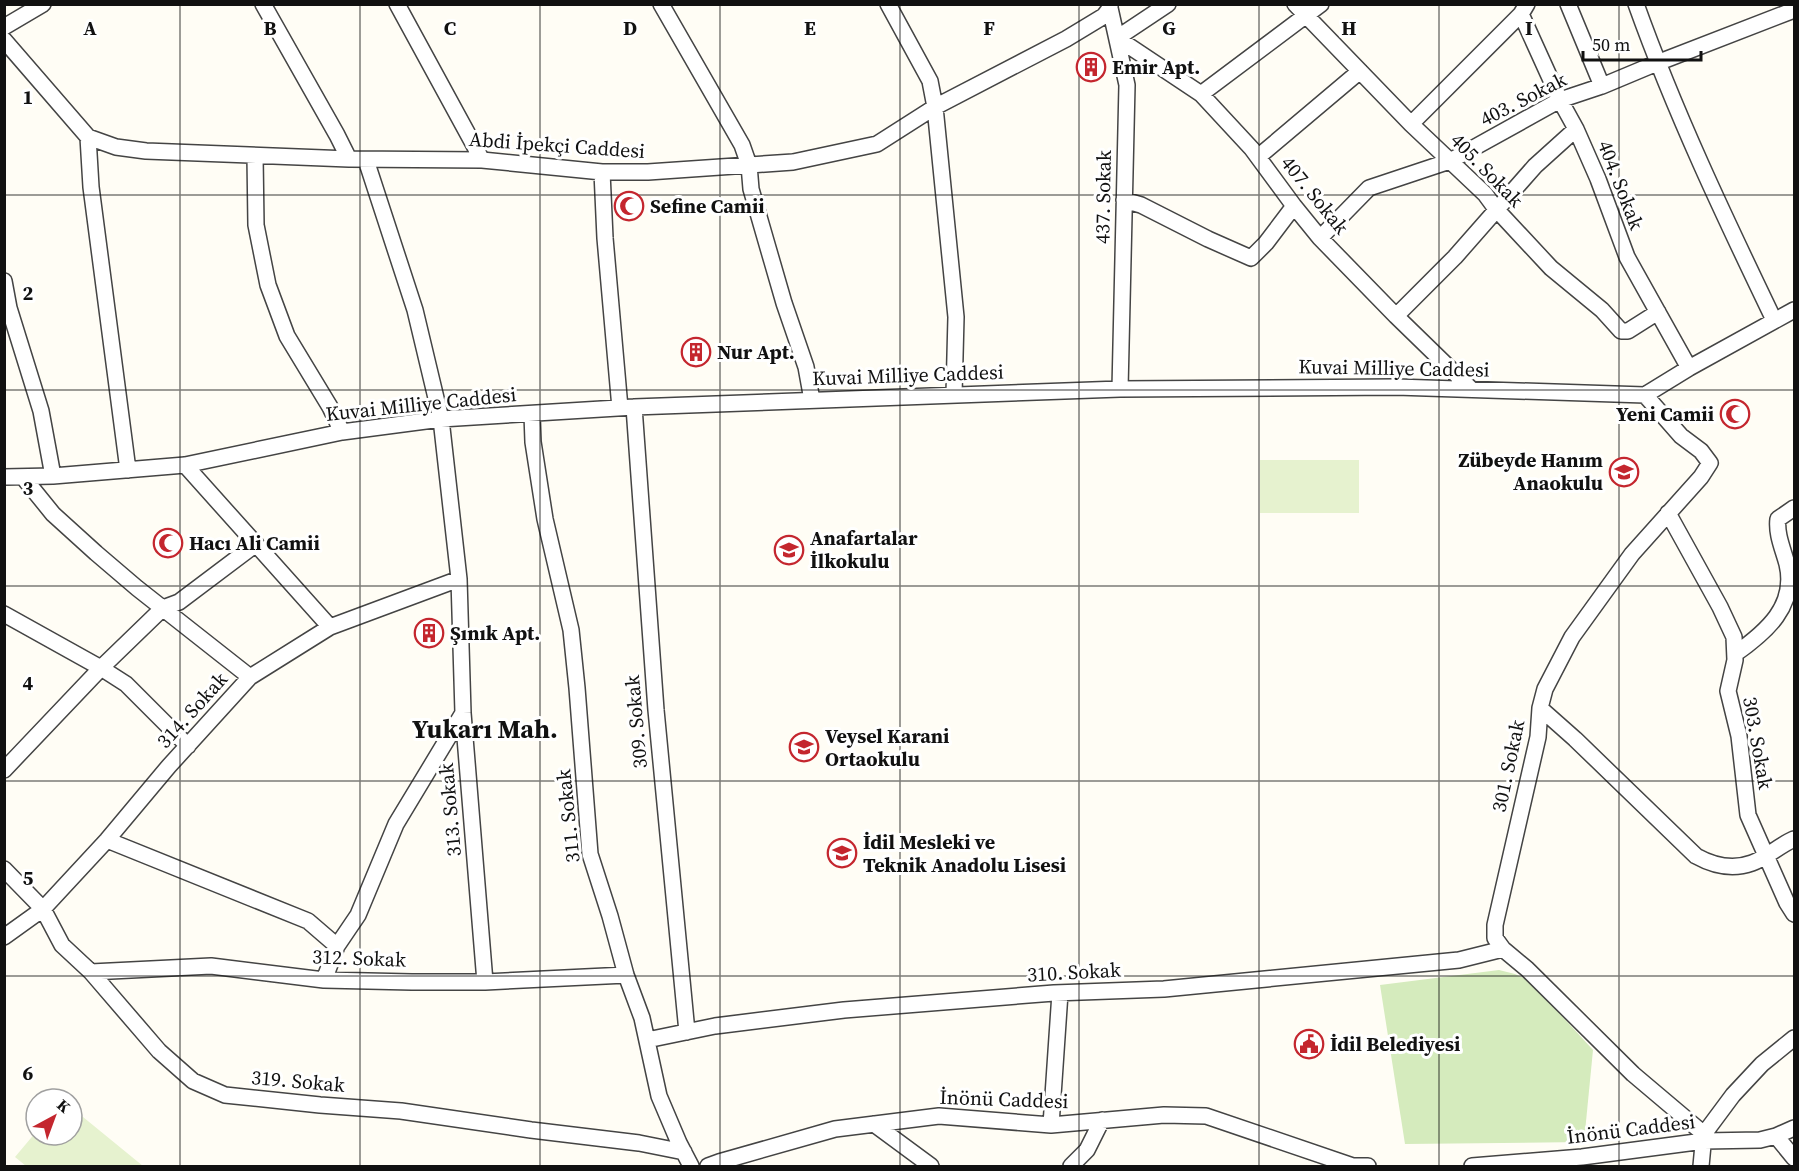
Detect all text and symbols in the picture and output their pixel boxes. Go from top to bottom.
text: A [83,14,97,42]
text: B [263,14,277,42]
text: C [444,14,456,42]
text: D [623,14,637,42]
text: E [804,14,816,42]
text: F [983,14,995,42]
text: G [1162,14,1176,42]
text: H [1341,14,1357,42]
text: I [1525,14,1533,42]
scale bar [1583,24,1702,62]
text: 50 m [1592,32,1630,57]
building icon: Emir Apt. [1075,51,1107,83]
place label: Emir Apt. [1112,53,1200,81]
street label: 403. Sokak [1475,65,1571,133]
text: 1 [23,83,33,111]
street label: Abdi İpekçi Caddesi [468,125,646,165]
street label: 405. Sokak [1444,127,1530,213]
street label: 404. Sokak [1591,136,1651,234]
street label: 437. Sokak [1088,150,1118,244]
street label: 407. Sokak [1275,150,1355,240]
mosque icon: Sefine Camii [613,190,645,222]
place label: Sefine Camii [650,192,765,220]
text: 2 [23,279,34,307]
building icon: Nur Apt. [680,336,712,368]
place label: Nur Apt. [717,338,795,366]
street label: Kuvai Milliye Caddesi [1298,352,1490,384]
street label: Kuvai Milliye Caddesi [812,358,1004,392]
street label: Kuvai Milliye Caddesi [324,380,518,428]
mosque icon: Yeni Camii [1719,398,1751,430]
place label: Yeni Camii [1616,400,1714,428]
place label: Zübeyde Hanım Anaokulu [1458,446,1603,497]
school or university icon: Zübeyde Hanım Anaokulu [1608,456,1640,488]
text: 3 [23,474,34,502]
place label: Anafartalar İlkokulu [810,524,918,575]
mosque icon: Hacı Ali Camii [152,527,184,559]
place label: Hacı Ali Camii [189,529,320,557]
school or university icon: Anafartalar İlkokulu [773,534,805,566]
building icon: Şınık Apt. [413,617,445,649]
place label: Şınık Apt. [450,619,540,647]
street label: 314. Sokak [150,666,234,754]
text: 4 [23,669,34,697]
street label: 309. Sokak [618,674,654,770]
street label: 303. Sokak [1736,694,1780,792]
district label: Yukarı Mah. [412,711,558,747]
street label: 301. Sokak [1485,717,1531,815]
place label: Veysel Karani Ortaokulu [825,722,949,773]
school or university icon: Veysel Karani Ortaokulu [788,731,820,763]
street label: 313. Sokak [432,762,468,858]
street label: 311. Sokak [549,768,587,864]
place label: İdil Mesleki ve Teknik Anadolu Lisesi [863,828,1066,879]
school or university icon: İdil Mesleki ve Teknik Anadolu Lisesi [826,837,858,869]
text: 5 [23,864,34,892]
street label: 312. Sokak [312,942,406,974]
street label: 310. Sokak [1026,956,1122,988]
public building icon: İdil Belediyesi [1293,1028,1325,1060]
place label: İdil Belediyesi [1330,1030,1460,1058]
text: 6 [23,1059,34,1087]
street label: 319. Sokak [250,1063,346,1099]
street label: İnönü Caddesi [939,1083,1069,1115]
north arrow [24,1087,84,1147]
text: K [52,1094,76,1118]
street label: İnönü Caddesi [1565,1107,1697,1151]

